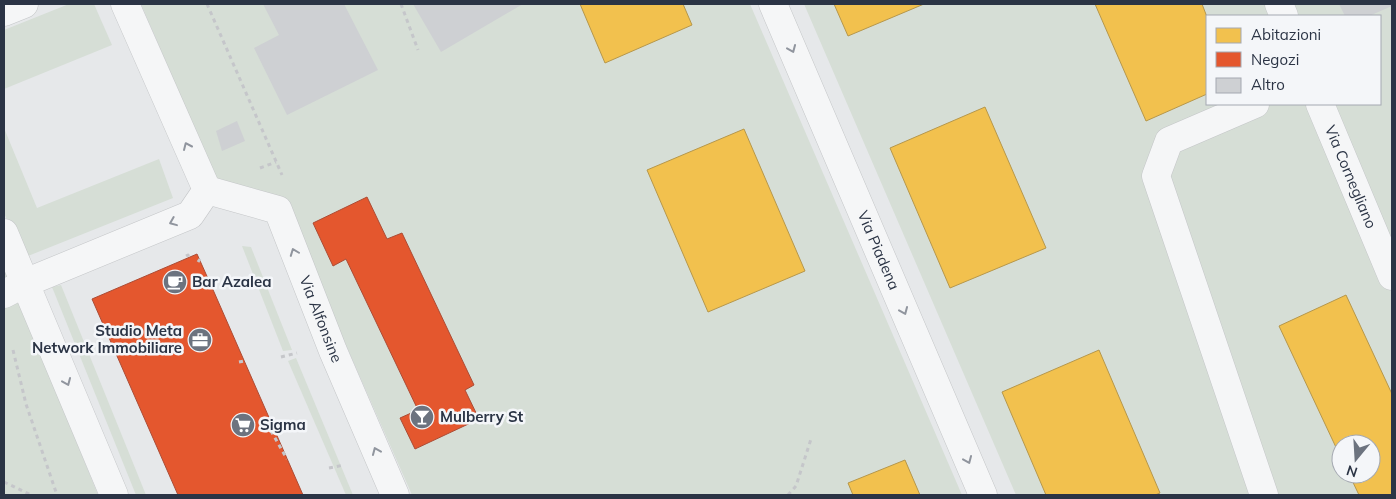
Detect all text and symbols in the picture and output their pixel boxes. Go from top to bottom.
legend [1206,15,1381,105]
text: Abitazioni [1251,25,1321,44]
one-way arrow [786,44,797,53]
text: Negozi [1251,50,1299,69]
text: Altro [1251,75,1285,94]
street label: Via Cornegliano [1321,122,1381,231]
one-way arrow [183,142,193,150]
street label: Via Piadena [854,208,904,293]
one-way arrow [169,216,177,226]
one-way arrow [290,248,300,257]
cafe icon: Bar Azalea [162,269,188,295]
place label: Bar Azalea [192,272,271,291]
street label: Via Alfonsine [296,273,347,365]
one-way arrow [898,306,908,315]
place label: Studio Meta Network Immobiliare [32,321,182,357]
office icon: Studio Meta Network Immobiliare [187,327,213,353]
one-way arrow [60,377,71,386]
bar icon: Mulberry St [409,404,435,430]
place label: Mulberry St [440,407,524,426]
supermarket icon: Sigma [230,412,256,438]
place label: Sigma [260,415,306,434]
north arrow [1331,434,1381,484]
one-way arrow [371,447,382,456]
one-way arrow [961,455,972,464]
text: N [1344,461,1360,482]

